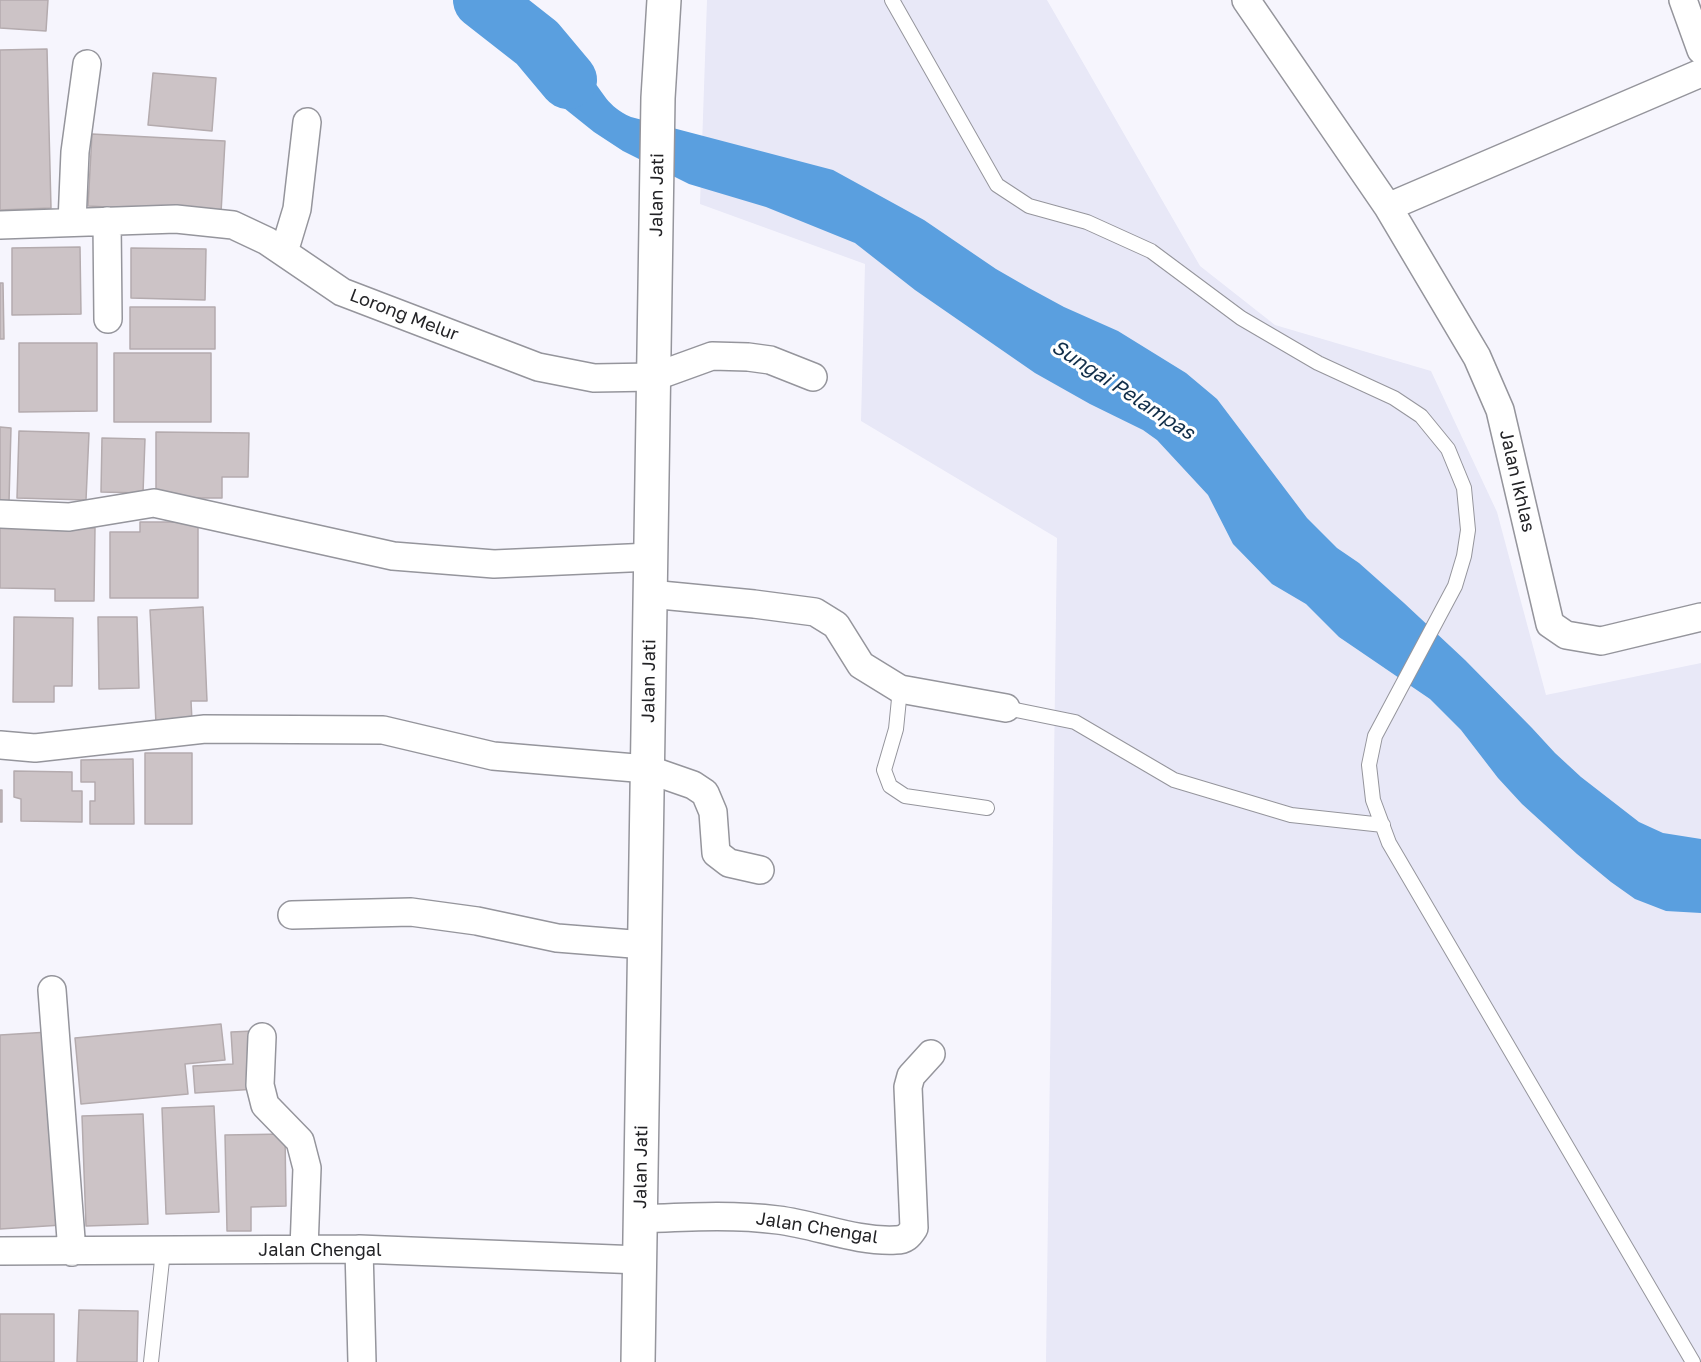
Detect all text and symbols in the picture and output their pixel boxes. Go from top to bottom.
street label: Jalan Jati [645,153,669,237]
street label: Lorong Melur [347,284,461,346]
water label: Sungai Pelampas [1047,335,1199,445]
street label: Jalan Ikhlas [1495,428,1539,534]
street label: Jalan Jati [637,639,661,723]
street label: Jalan Jati [629,1125,653,1209]
street label: Jalan Chengal [754,1208,880,1248]
street label: Jalan Chengal [258,1239,382,1261]

